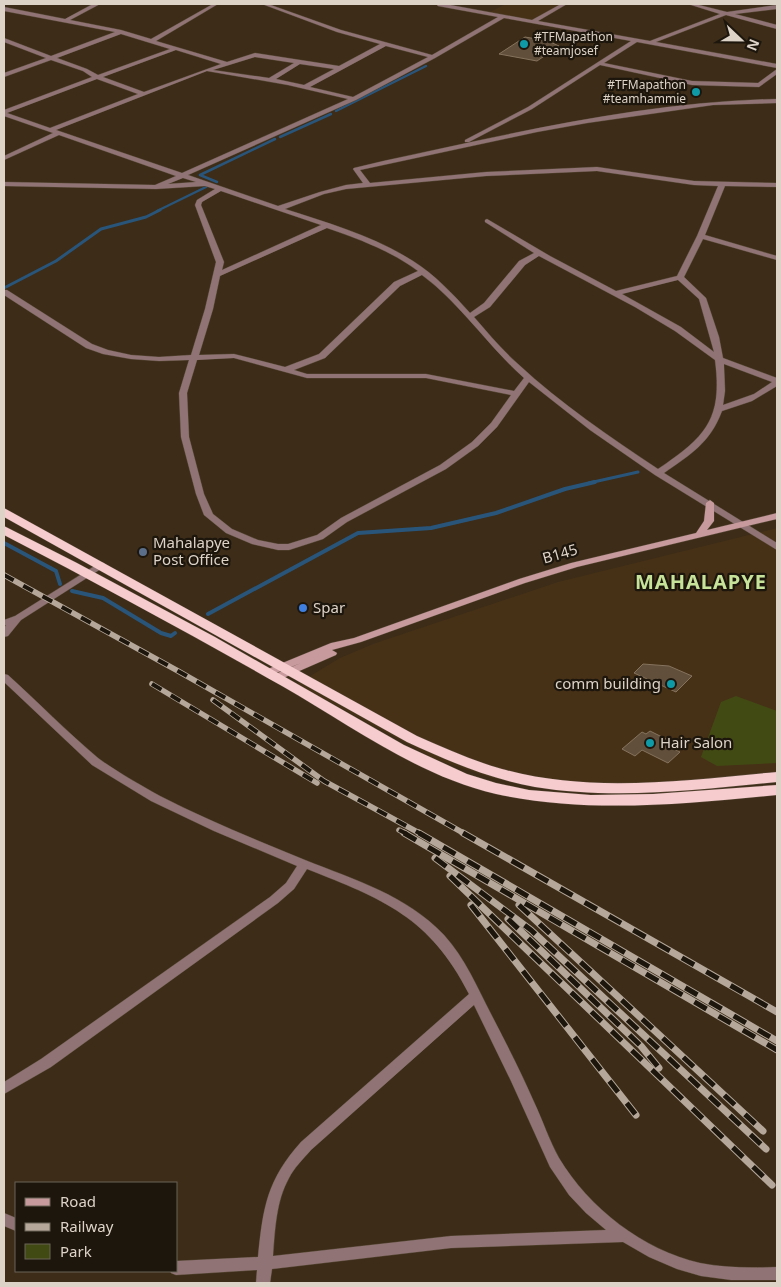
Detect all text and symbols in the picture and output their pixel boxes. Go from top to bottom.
north arrow [716,15,766,65]
place label: #TFMapathon #teamjosef [534,28,613,59]
text: N [743,36,764,54]
marker: #TFMapathon #teamjosef [518,38,530,50]
place label: #TFMapathon #teamhammie [603,76,686,107]
marker: #TFMapathon #teamhammie [690,86,702,98]
place label: Mahalapye Post Office [153,532,230,569]
street label: B145 [540,539,580,568]
marker: Mahalapye Post Office [137,546,149,558]
district label: MAHALAPYE [635,568,767,595]
place label: Spar [313,597,345,617]
marker: Spar [297,602,309,614]
place label: comm building [555,673,661,693]
marker: comm building [665,678,677,690]
place label: Hair Salon [660,732,732,752]
marker: Hair Salon [644,737,656,749]
legend [15,1182,178,1272]
text: Road [60,1191,96,1211]
text: Railway [60,1216,114,1236]
text: Park [60,1241,92,1261]

